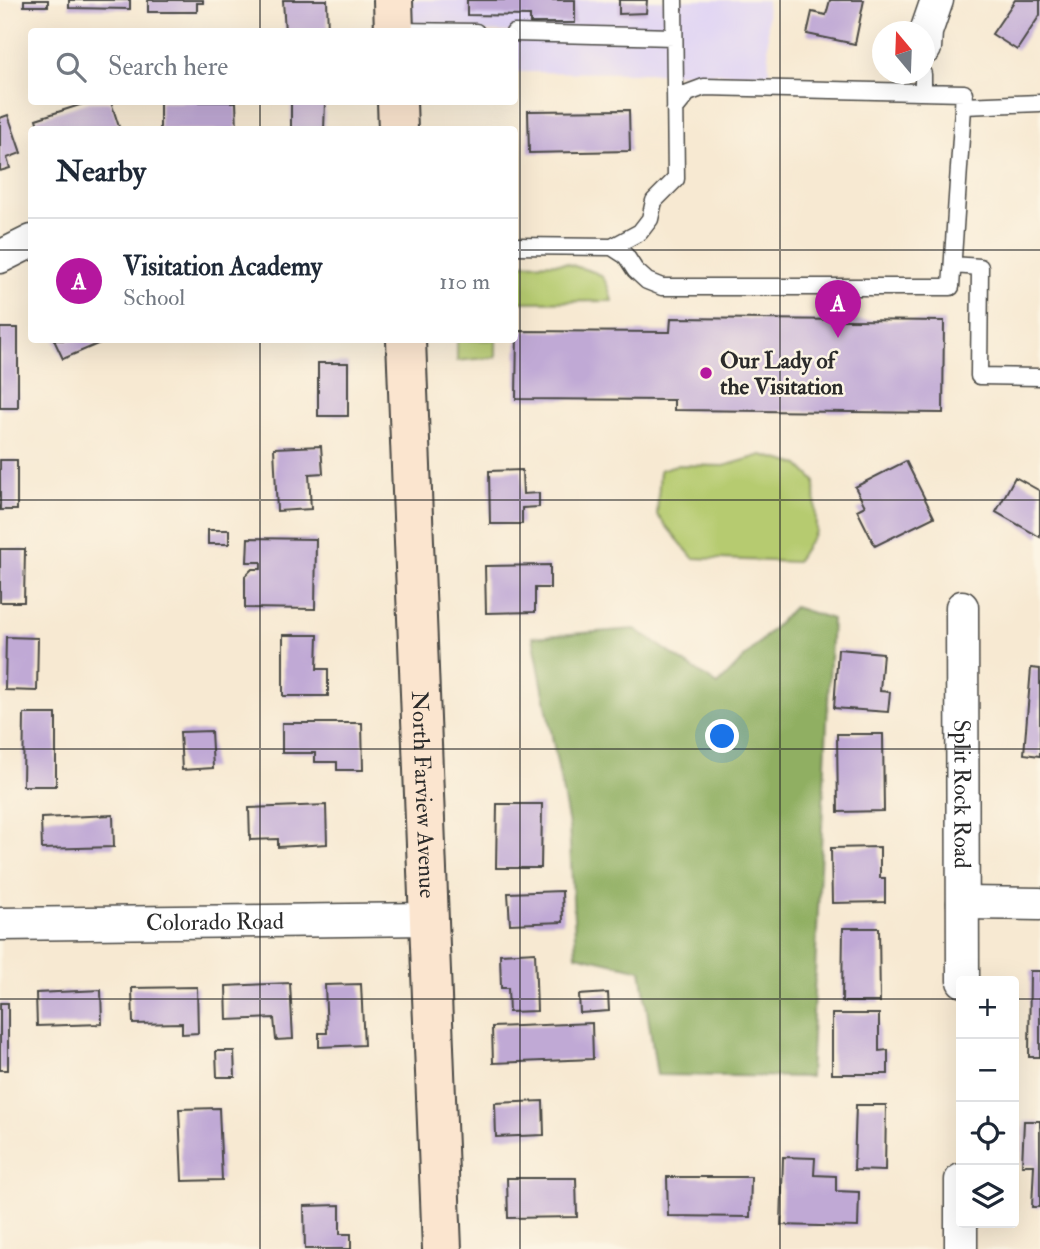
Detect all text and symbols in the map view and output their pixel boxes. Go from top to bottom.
north arrow [872,21,935,84]
search box [28,28,518,105]
icon: search [52,48,90,86]
text: Search here [108,51,228,83]
text: Nearby [56,153,146,190]
text: Visitation Academy [123,251,322,283]
text: A [72,267,86,296]
text: 110 m [439,267,490,296]
pin: A [815,280,861,338]
text: School [123,283,185,312]
place label: Our Lady of the Visitation [720,346,844,401]
marker: Our Lady of the Visitation [698,365,714,381]
street label: North Farview Avenue [405,690,442,899]
your location [705,719,739,753]
street label: Split Rock Road [946,719,977,869]
street label: Colorado Road [146,907,284,937]
map controls [956,976,1019,1228]
button: + [956,976,1019,1039]
button: − [956,1039,1019,1102]
button: locate [956,1102,1019,1165]
button: layers [956,1165,1019,1228]

